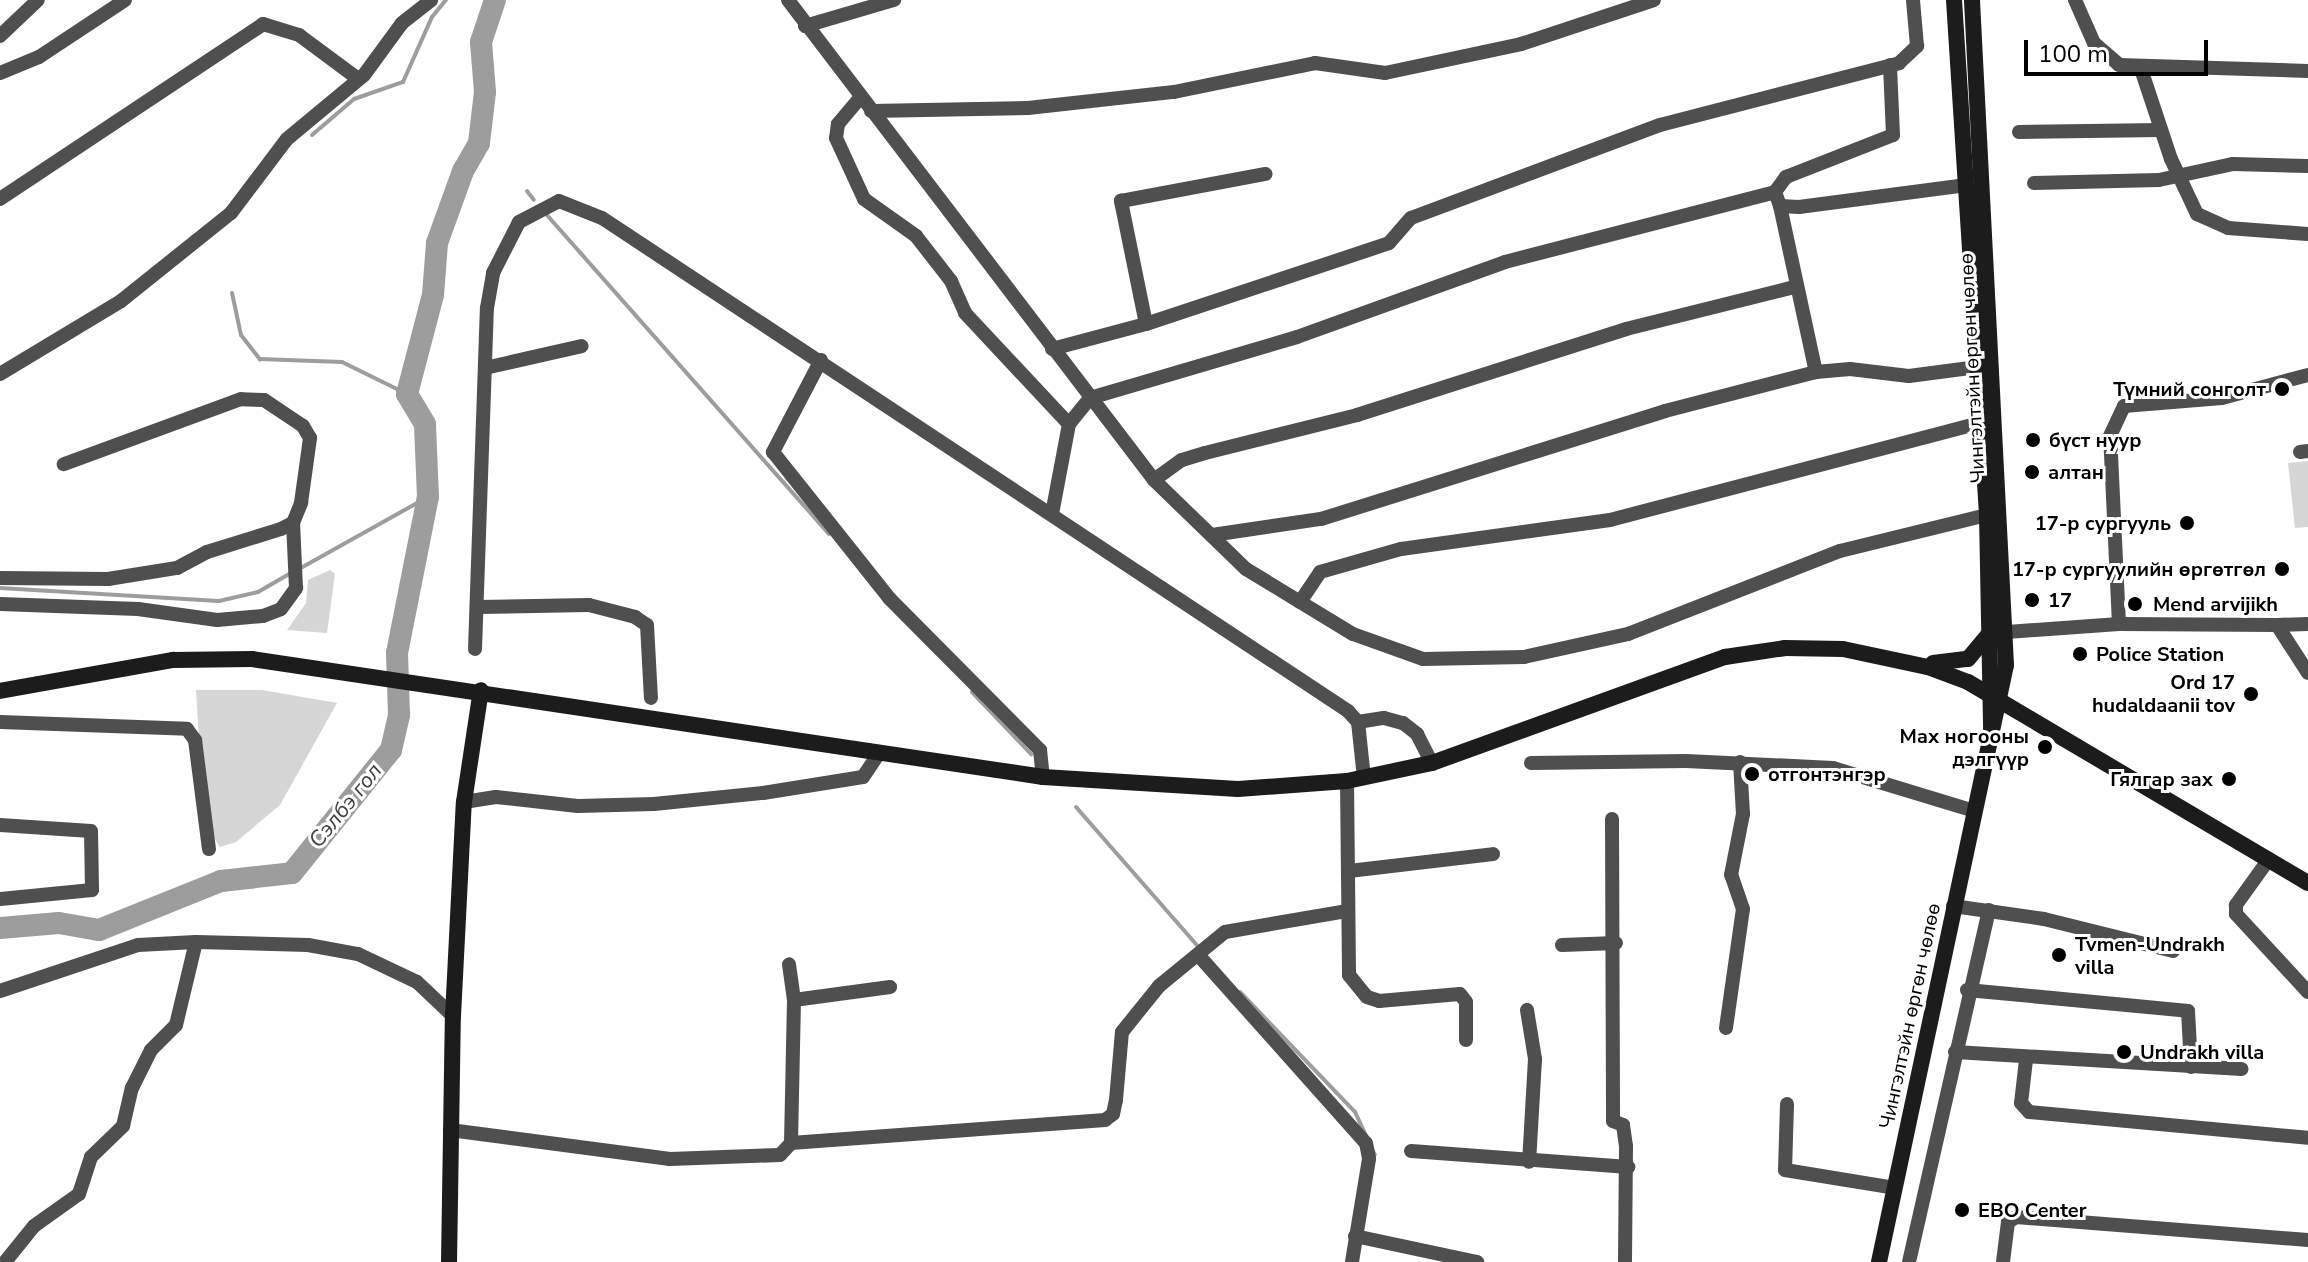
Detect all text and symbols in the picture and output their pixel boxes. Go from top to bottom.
scale bar [2028,24,2212,74]
text: 100 m [2038,38,2108,70]
street label: Чингэлтэйн өргөн чөлөө [1954,252,1990,484]
place label: Түмний сонголт [2113,377,2266,401]
marker: Түмний сонголт [2273,380,2291,398]
place label: бүст нуур [2049,428,2142,452]
marker: бүст нуур [2024,431,2042,449]
place label: алтан [2048,460,2104,484]
marker: алтан [2023,463,2041,481]
place label: 17-р сургууль [2035,511,2171,535]
marker: 17-р сургууль [2178,514,2196,532]
place label: 17-р сургуулийн өргөтгөл [2012,557,2266,581]
marker: 17-р сургуулийн өргөтгөл [2273,560,2291,578]
place label: 17 [2048,588,2072,612]
marker: 17 [2023,591,2041,609]
place label: Mend arvijikh [2153,592,2278,616]
marker: Mend arvijikh [2124,593,2146,615]
place label: Police Station [2096,642,2224,666]
marker: Police Station [2071,645,2089,663]
place label: Ord 17 hudaldaanii tov [2092,670,2235,717]
marker: Ord 17 hudaldaanii tov [2242,685,2260,703]
place label: Мах ногооны дэлгүүр [1899,724,2029,771]
marker: Мах ногооны дэлгүүр [2036,738,2054,756]
water label: Сэлбэ гол [304,758,388,854]
place label: отгонтэнгэр [1768,762,1886,786]
marker: отгонтэнгэр [1743,765,1761,783]
place label: Гялгар зах [2110,767,2213,791]
marker: Гялгар зах [2220,770,2238,788]
street label: Чингэлтэйн өргөн чөлөө [1874,901,1946,1131]
place label: Tvmen-Undrakh villa [2075,932,2225,979]
marker: Tvmen-Undrakh villa [2050,946,2068,964]
place label: Undrakh villa [2140,1040,2264,1064]
marker: Undrakh villa [2115,1043,2133,1061]
place label: EBO Center [1978,1198,2086,1222]
marker: EBO Center [1953,1201,1971,1219]

